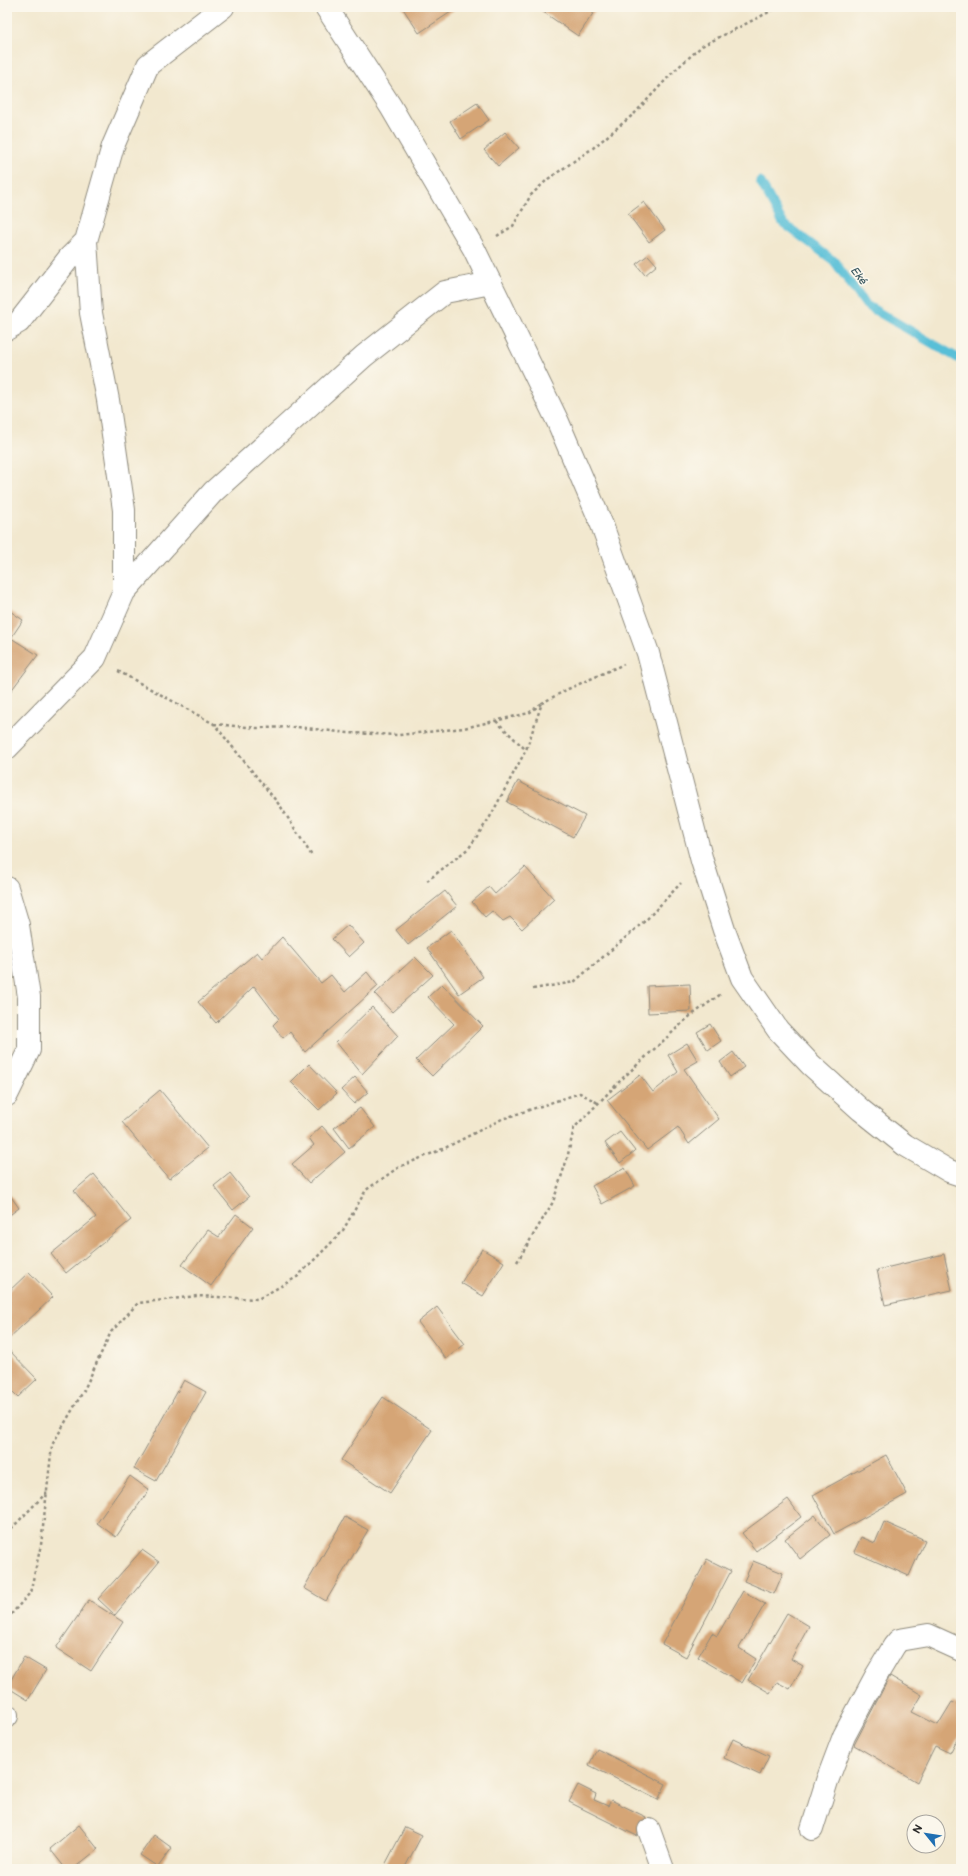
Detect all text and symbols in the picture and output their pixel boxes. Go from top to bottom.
water label: Eké [848,265,870,288]
north arrow [906,1814,946,1854]
text: N [910,1822,925,1836]

